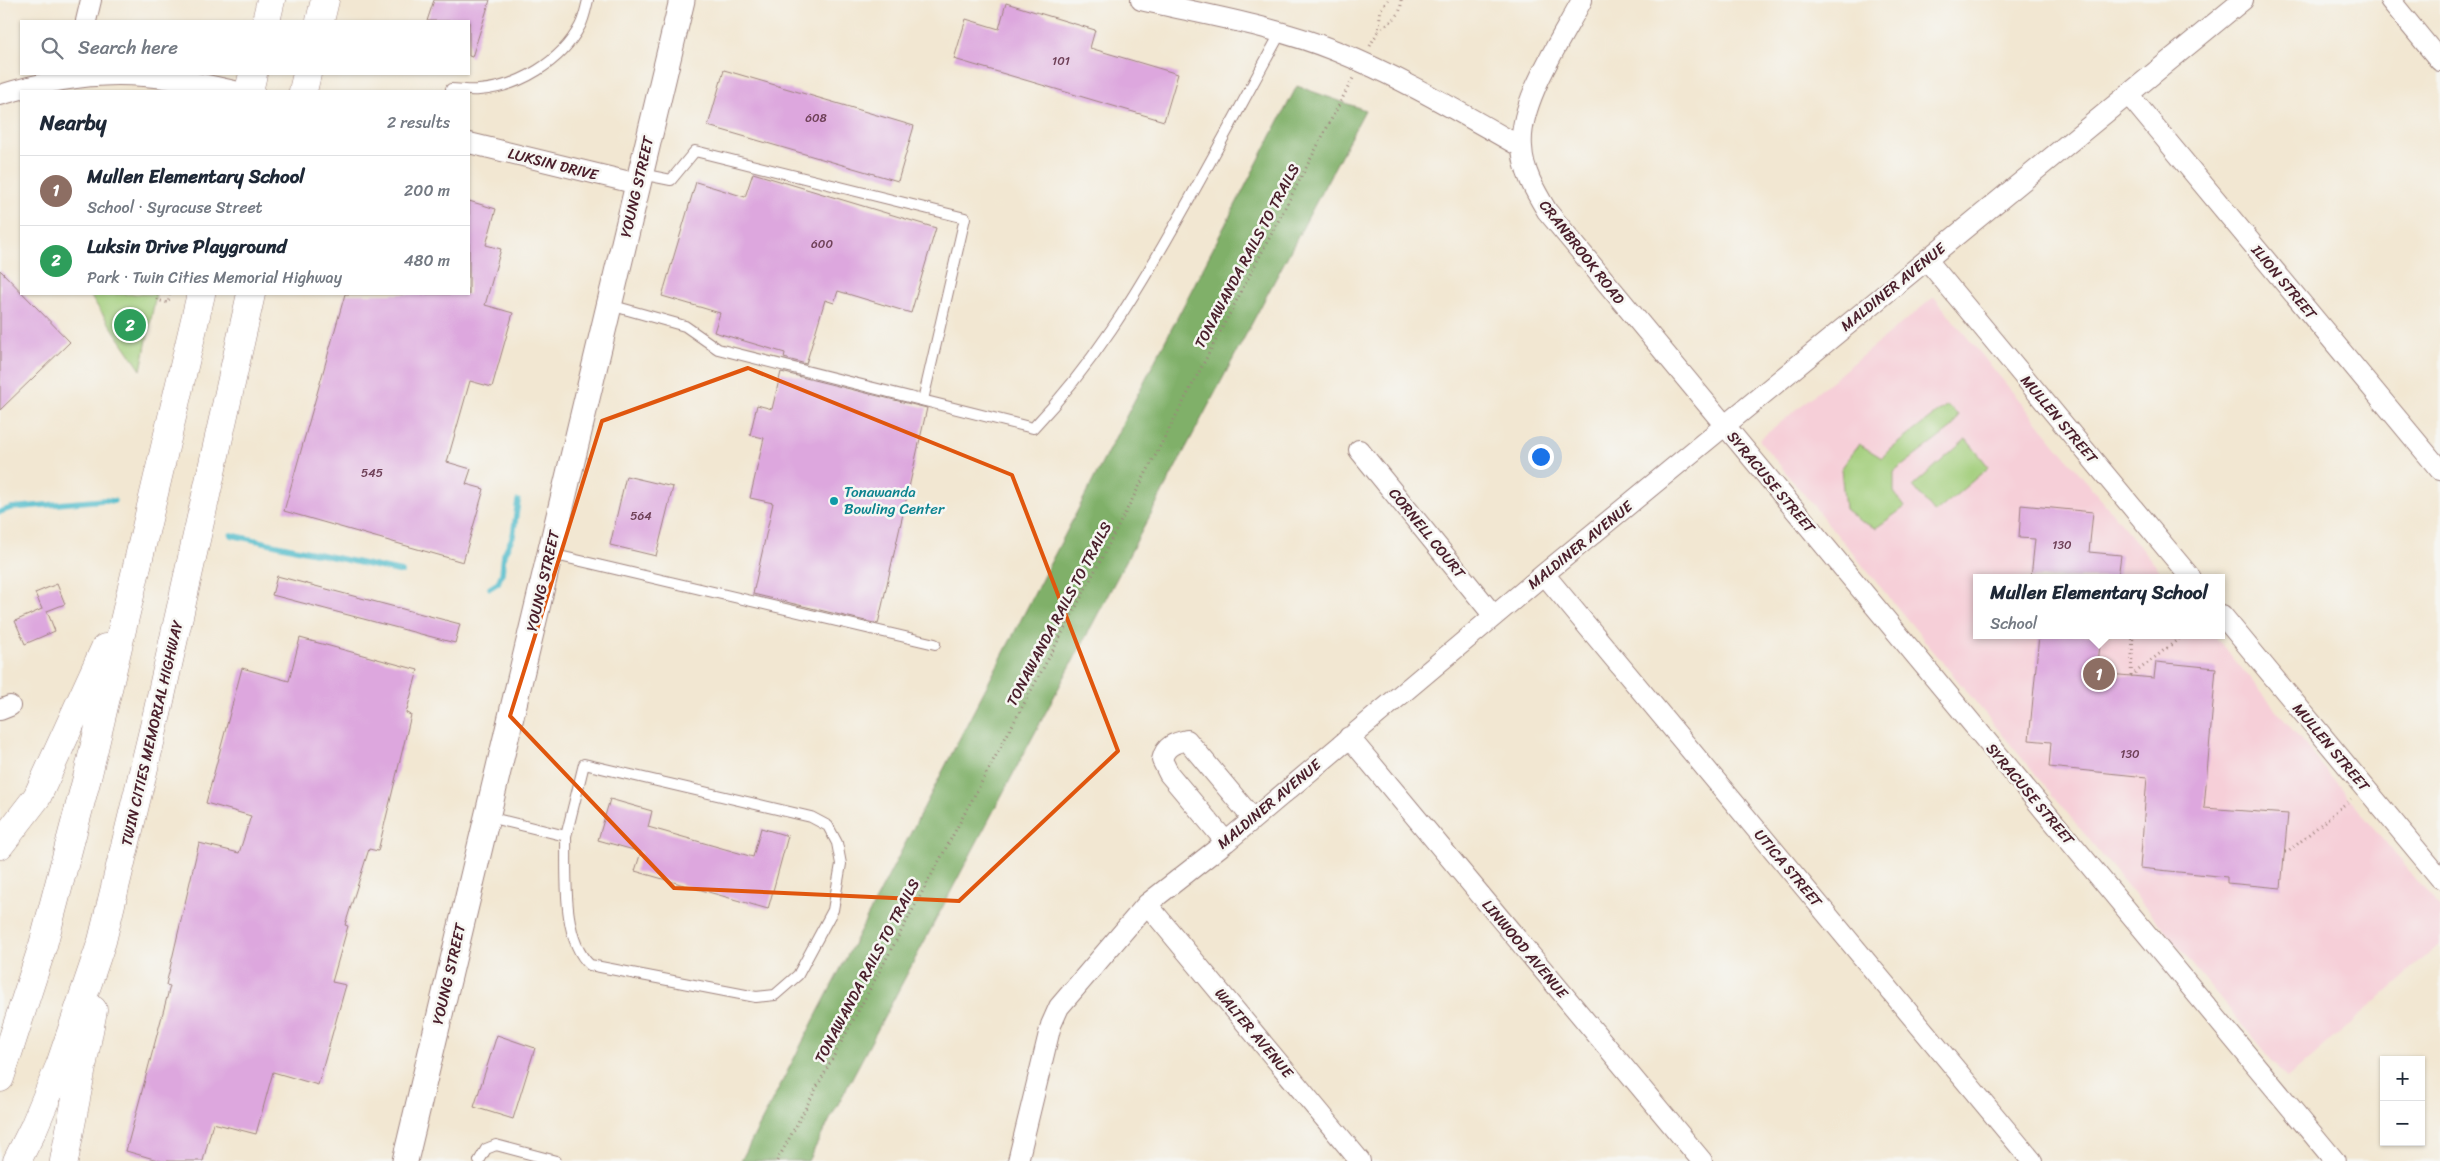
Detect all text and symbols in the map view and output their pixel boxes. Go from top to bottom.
search box [20,20,470,75]
text: Search here [78,31,178,64]
icon: search [38,34,66,62]
house number: 101 [1052,50,1070,72]
text: Nearby [40,104,106,142]
house number: 608 [805,107,827,129]
text: 2 results [387,108,450,137]
street label: YOUNG STREET [613,132,662,240]
street label: LUKSIN DRIVE [505,140,602,188]
street label: TONAWANDA RAILS TO TRAILS [1187,158,1307,353]
text: Mullen Elementary School [87,160,305,193]
text: 1 [53,176,59,205]
text: 200 m [404,176,450,205]
text: School · Syracuse Street [87,193,263,222]
street label: CRANBROOK ROAD [1533,194,1631,310]
text: Luksin Drive Playground [87,230,286,263]
house number: 600 [811,233,833,255]
street label: MALDINER AVENUE [1834,235,1953,338]
street label: ILION STREET [2244,238,2324,326]
text: 2 [51,246,61,275]
text: 480 m [404,246,450,275]
text: Park · Twin Cities Memorial Highway [87,263,342,292]
pin: 2 [114,306,146,344]
street label: MULLEN STREET [2014,369,2105,470]
street label: SYRACUSE STREET [1720,425,1823,540]
your location [1528,444,1554,470]
house number: 545 [361,462,383,484]
place label: Tonawanda Bowling Center [844,479,945,522]
street label: CORNELL COURT [1382,482,1473,585]
street label: MALDINER AVENUE [1521,493,1640,596]
marker: Tonawanda Bowling Center [828,495,840,507]
house number: 564 [630,505,652,527]
street label: TONAWANDA RAILS TO TRAILS [999,516,1119,711]
street label: YOUNG STREET [519,526,568,634]
house number: 130 [2052,534,2072,556]
popup [1973,574,2225,639]
text: Mullen Elementary School [1990,576,2208,609]
text: School [1990,609,2037,638]
street label: TWIN CITIES MEMORIAL HIGHWAY [113,617,191,848]
pin: 1 [2083,655,2115,693]
street label: MULLEN STREET [2286,697,2377,798]
street label: SYRACUSE STREET [1979,737,2082,852]
house number: 130 [2120,743,2140,765]
street label: MALDINER AVENUE [1211,751,1328,856]
street label: UTICA STREET [1747,823,1830,914]
street label: TONAWANDA RAILS TO TRAILS [807,873,927,1068]
street label: LINWOOD AVENUE [1475,893,1576,1006]
street label: YOUNG STREET [425,919,474,1027]
street label: WALTER AVENUE [1208,982,1301,1085]
map controls [2380,1056,2425,1146]
button: + [2380,1056,2425,1101]
button: − [2380,1101,2425,1146]

